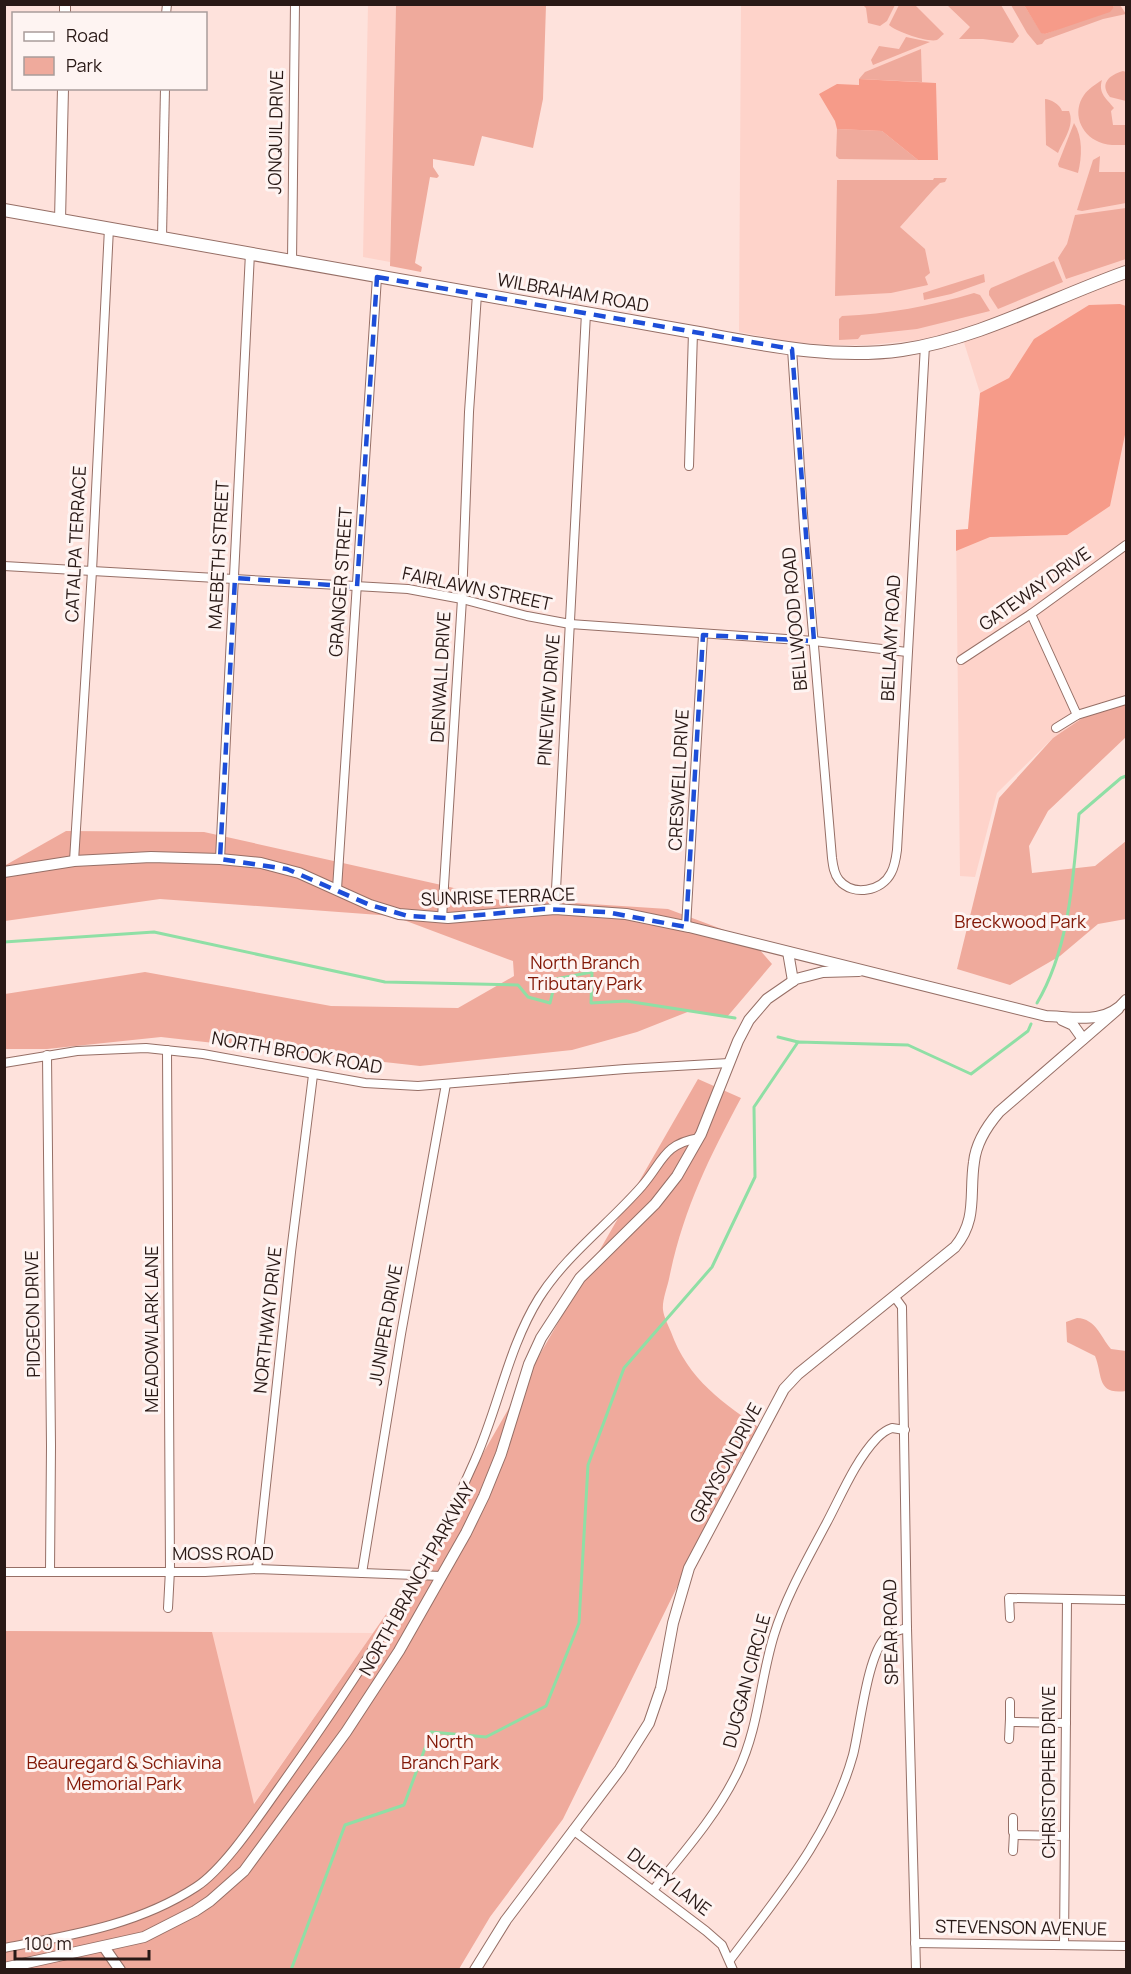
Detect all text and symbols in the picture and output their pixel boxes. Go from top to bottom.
legend [12,12,207,90]
text: Road [66,23,109,47]
text: Park [66,53,103,77]
street label: JONQUIL DRIVE [262,70,288,194]
street label: WILBRAHAM ROAD [495,267,651,317]
street label: CATALPA TERRACE [59,465,91,623]
street label: MAEBETH STREET [202,480,234,630]
street label: GRANGER STREET [323,506,357,658]
street label: GATEWAY DRIVE [974,541,1095,636]
street label: BELLWOOD ROAD [776,546,812,692]
street label: FAIRLAWN STREET [400,560,554,616]
street label: BELLAMY ROAD [875,574,905,702]
street label: DENWALL DRIVE [425,611,455,743]
street label: PINEVIEW DRIVE [531,633,565,767]
street label: CRESWELL DRIVE [662,709,694,851]
street label: SUNRISE TERRACE [420,881,576,911]
park label: Breckwood Park [954,909,1087,933]
park label: North Branch Tributary Park [528,950,643,995]
street label: NORTH BROOK ROAD [210,1025,385,1079]
street label: MEADOWLARK LANE [139,1245,163,1413]
street label: NORTHWAY DRIVE [247,1245,287,1394]
street label: PIDGEON DRIVE [19,1250,45,1378]
street label: JUNIPER DRIVE [363,1262,407,1387]
street label: GRAYSON DRIVE [683,1398,767,1527]
street label: NORTH BRANCH PARKWAY [353,1477,480,1679]
street label: MOSS ROAD [172,1541,274,1565]
street label: SPEAR ROAD [877,1579,903,1685]
street label: DUGGAN CIRCLE [717,1611,775,1750]
street label: CHRISTOPHER DRIVE [1036,1686,1060,1858]
park label: North Branch Park [401,1729,500,1774]
park label: Beauregard & Schiavina Memorial Park [26,1750,222,1795]
street label: DUFFY LANE [623,1842,716,1921]
street label: STEVENSON AVENUE [935,1914,1107,1940]
scale bar [15,1923,148,1961]
text: 100 m [24,1931,72,1955]

